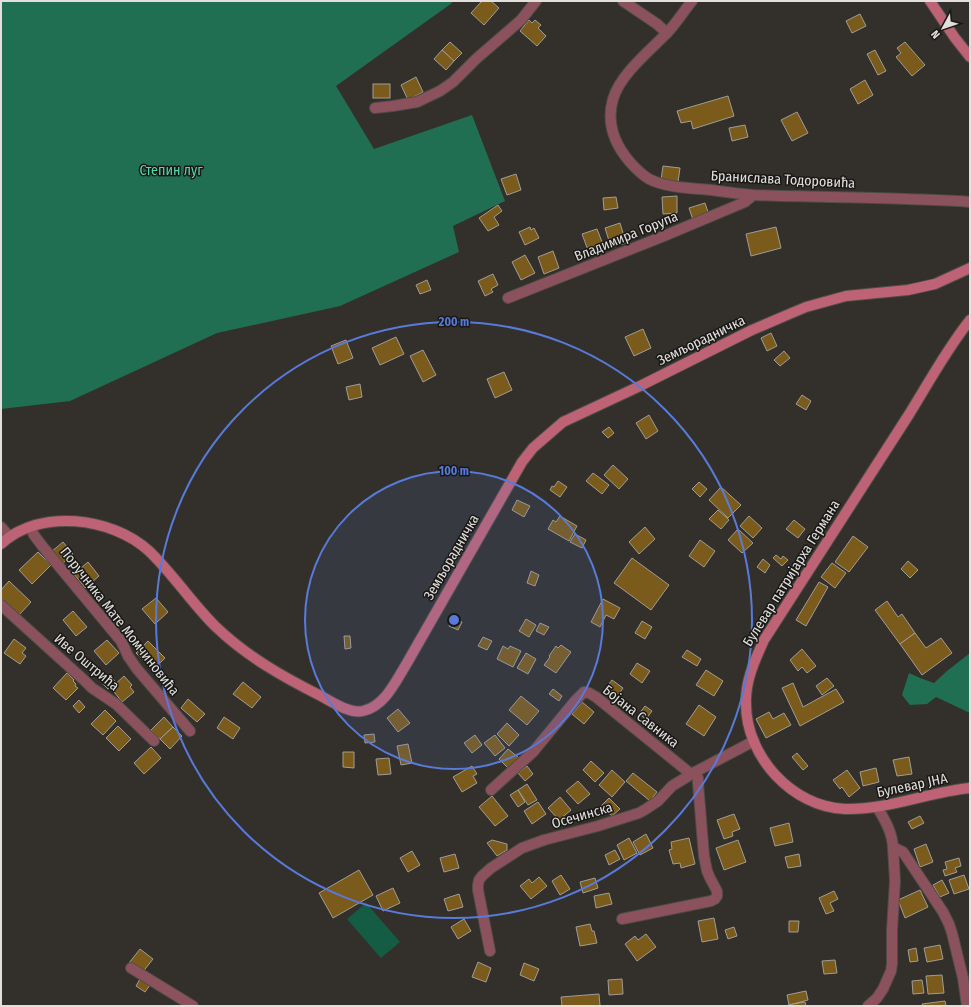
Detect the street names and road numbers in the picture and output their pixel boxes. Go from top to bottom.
street label: Бранислава Тодоровића [710,167,856,192]
street label: Владимира Горупа [572,208,681,265]
street label: Земљорадничка [654,312,748,369]
street label: Булевар патријарха Германа [739,497,844,650]
street label: Земљорадничка [420,511,483,603]
street label: Поручника Мате Момчиновића [56,544,183,699]
street label: Иве Оштрића [51,630,123,695]
street label: Бојана Савника [599,681,682,751]
street label: Булевар ЈНА [875,770,950,801]
street label: Осечинска [550,799,615,832]

